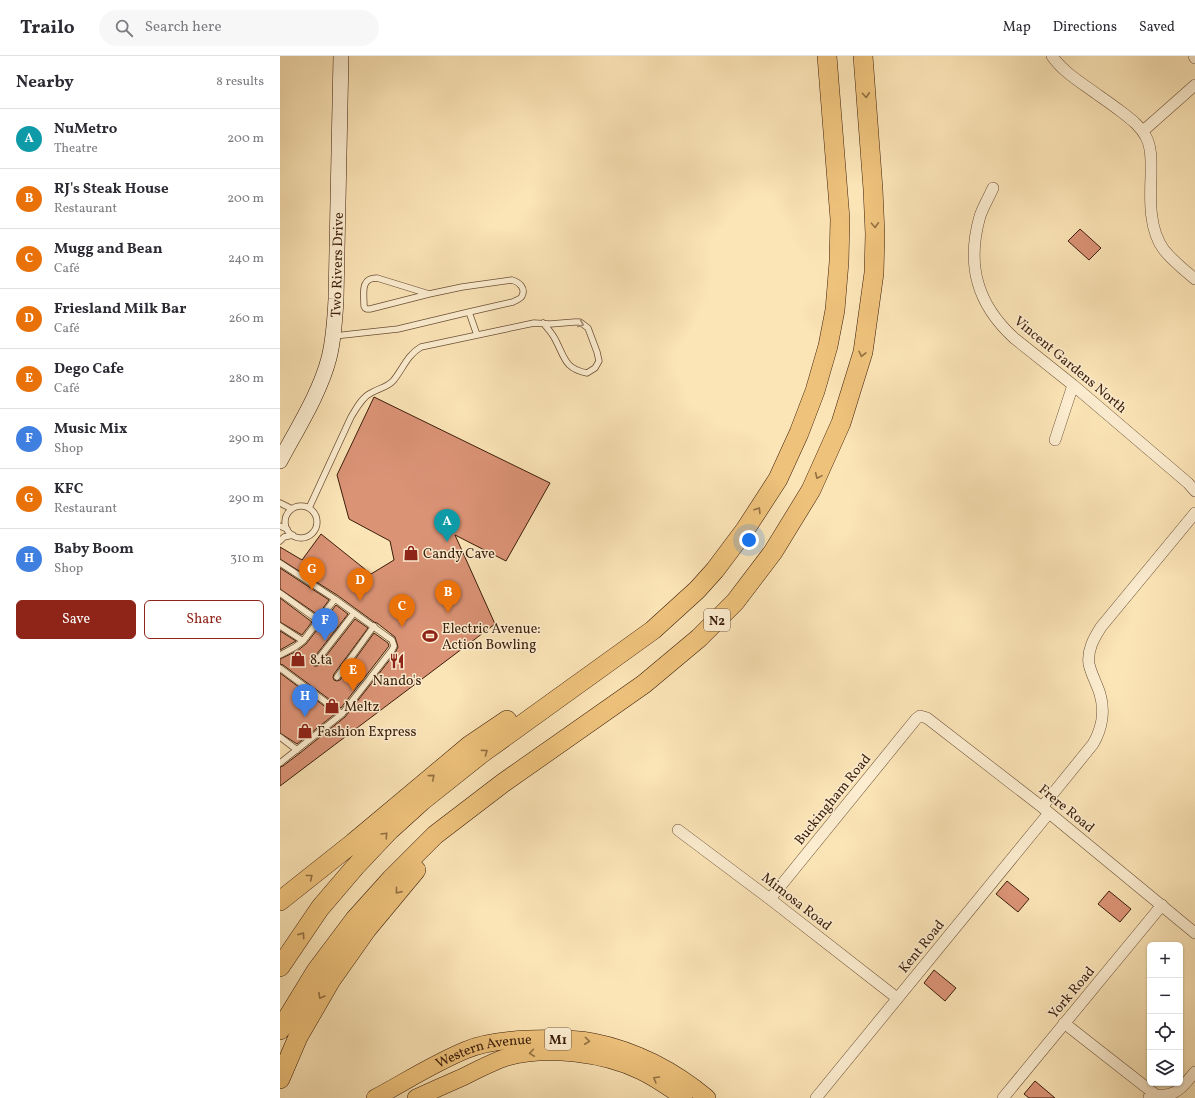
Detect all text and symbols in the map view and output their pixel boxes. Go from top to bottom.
search box [99,10,379,46]
text: Trailo [20,15,75,41]
icon: search [113,17,135,39]
text: Search here [145,17,222,38]
text: Map [1003,18,1031,37]
text: Directions [1053,18,1117,37]
text: Saved [1139,18,1175,37]
text: Nearby [16,71,74,94]
text: 8 results [216,73,264,91]
one-way arrow [861,92,870,98]
text: NuMetro [54,119,117,140]
text: A [24,130,34,148]
text: 200 m [227,130,264,148]
text: Theatre [54,140,98,158]
text: RJ's Steak House [54,179,169,200]
text: B [25,190,33,208]
text: 200 m [227,190,264,208]
text: Restaurant [54,200,117,218]
street label: Two Rivers Drive [327,212,349,318]
one-way arrow [870,222,879,228]
text: Mugg and Bean [54,239,163,260]
text: C [25,250,33,268]
text: 240 m [228,250,264,268]
text: Café [54,260,80,278]
text: Friesland Milk Bar [54,299,186,320]
text: D [24,310,34,328]
text: 260 m [229,310,264,328]
street label: Vincent Gardens North [1009,312,1131,418]
text: Café [54,320,80,338]
one-way arrow [577,320,584,328]
one-way arrow [858,350,867,357]
text: Dego Cafe [54,359,124,380]
text: E [25,370,33,388]
text: 280 m [228,370,264,388]
text: Café [54,380,80,398]
text: Music Mix [54,419,127,440]
text: F [25,430,33,448]
text: 290 m [228,430,264,448]
text: Shop [54,440,83,458]
one-way arrow [815,471,823,479]
text: KFC [54,479,83,500]
text: G [24,490,34,508]
text: 290 m [228,490,264,508]
text: Restaurant [54,500,117,518]
one-way arrow [753,507,761,514]
pin: A [434,509,460,542]
your location [739,530,759,550]
text: Baby Boom [54,539,134,560]
shop icon: Candy Cave [402,544,420,562]
place label: Candy Cave [423,545,495,564]
text: H [24,550,34,568]
text: 310 m [230,550,264,568]
pin: G [299,557,325,590]
text: Shop [54,560,83,578]
pin: D [347,568,373,601]
pin: B [435,580,461,613]
pin: C [389,594,415,627]
button: Save [16,600,136,639]
button: Share [144,600,264,639]
pin: F [312,608,338,641]
road number: N2 [704,609,730,631]
place label: Electric Avenue: Action Bowling [442,620,541,655]
sports icon: Electric Avenue: Action Bowling [421,627,439,645]
shop icon: 8.ta [289,650,307,668]
place label: 8.ta [310,651,332,670]
restaurant icon: Nando's [388,652,406,670]
pin: E [340,658,366,691]
place label: Nando's [372,672,422,691]
pin: H [292,684,318,717]
shop icon: Meltz [323,697,341,715]
place label: Meltz [344,698,380,717]
shop icon: Fashion Express [296,722,314,740]
place label: Fashion Express [317,723,417,742]
one-way arrow [480,749,487,756]
street label: Buckingham Road [791,750,876,849]
one-way arrow [428,774,435,781]
street label: Frere Road [1034,781,1098,838]
one-way arrow [380,832,388,840]
street label: Mimosa Road [757,869,835,936]
one-way arrow [306,875,313,882]
one-way arrow [395,887,402,894]
street label: Kent Road [895,916,950,978]
one-way arrow [297,932,304,939]
map controls [1147,942,1183,1086]
button: + [1147,942,1183,978]
street label: York Road [1045,963,1100,1023]
button: − [1147,978,1183,1014]
one-way arrow [319,992,326,999]
button: locate [1147,1014,1183,1050]
road number: M1 [545,1028,571,1050]
street label: Western Avenue [433,1031,533,1074]
one-way arrow [584,1037,590,1046]
one-way arrow [529,1048,535,1057]
button: layers [1147,1050,1183,1086]
one-way arrow [653,1076,660,1083]

